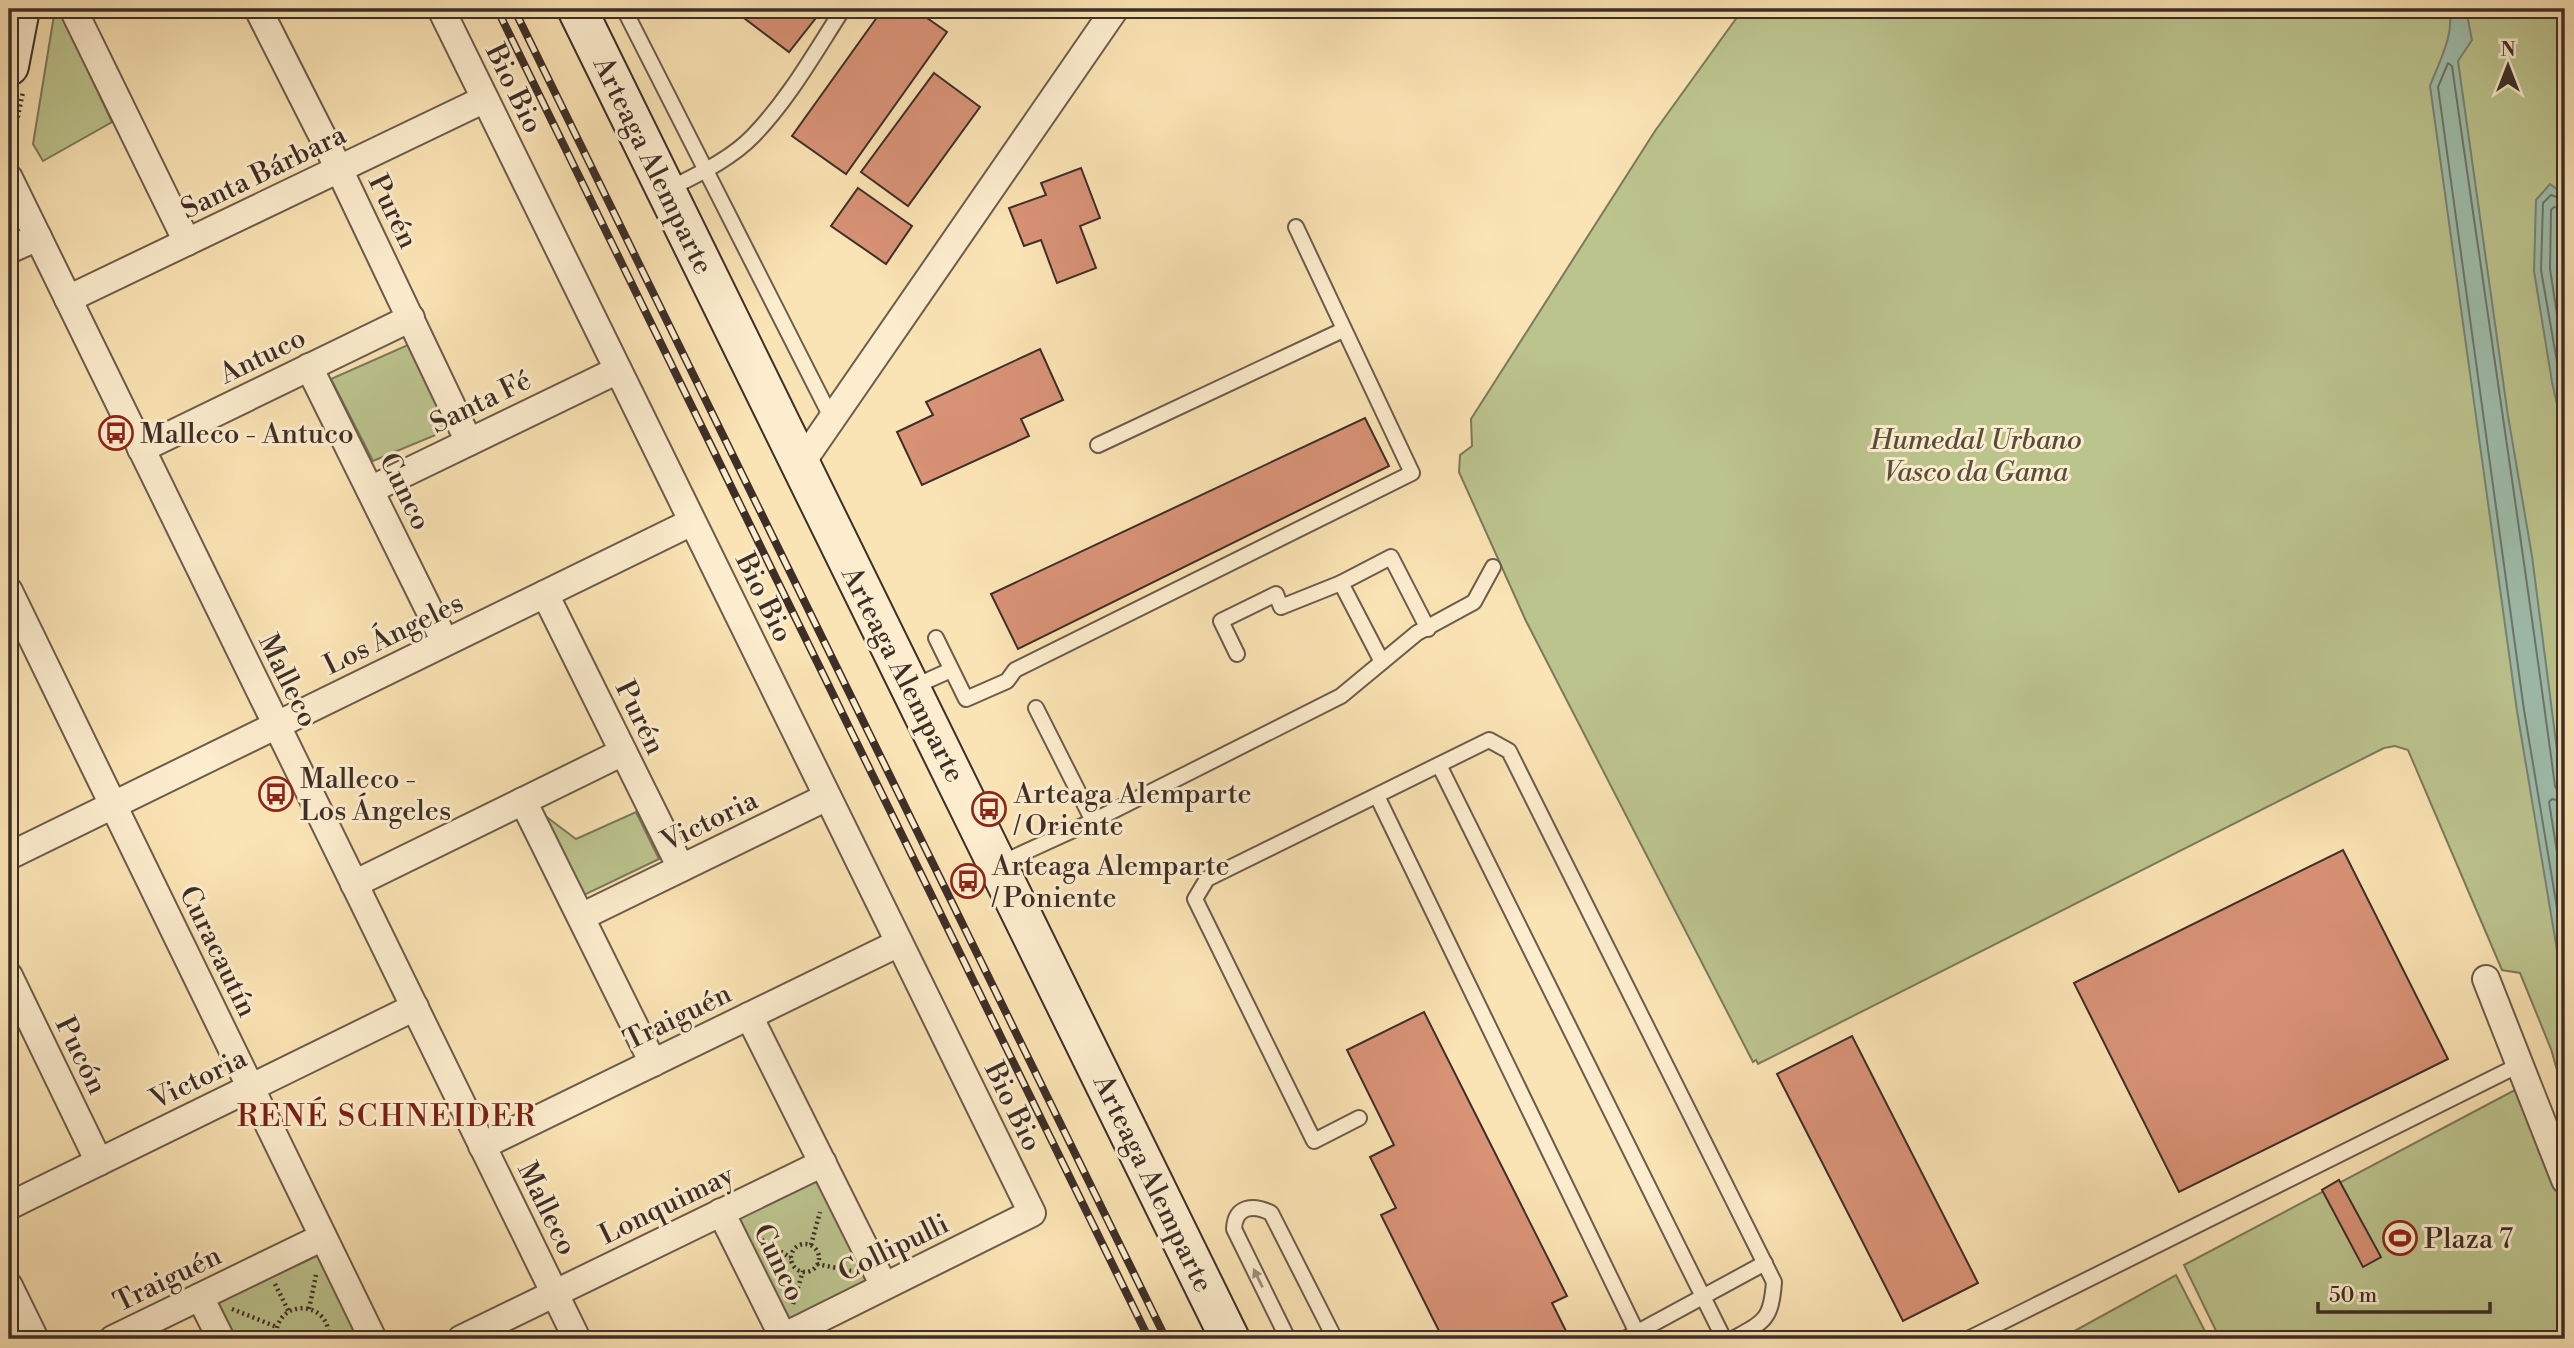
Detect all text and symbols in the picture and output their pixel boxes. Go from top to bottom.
north arrow [2472,32,2542,102]
street label: Bio Bio [477,37,550,139]
text: N [2500,38,2516,62]
street label: Arteaga Alemparte [584,50,720,280]
street label: Santa Bárbara [175,117,353,227]
street label: Purén [360,169,426,255]
street label: Antuco [213,321,312,393]
street label: Santa Fé [425,363,537,442]
bus stop icon: Malleco - Antuco [97,414,135,452]
place label: Malleco - Antuco [140,417,354,452]
park label: Humedal Urbano Vasco da Gama [1869,423,2082,490]
street label: Cunco [371,447,438,536]
street label: Bio Bio [727,546,800,648]
street label: Arteaga Alemparte [833,560,972,788]
street label: Los Ángeles [317,584,469,683]
street label: Malleco [250,628,325,733]
street label: Purén [607,675,673,761]
place label: Malleco - Los Ángeles [300,762,451,829]
bus stop icon: Malleco - Los Ángeles [257,775,295,813]
place label: Arteaga Alemparte / Oriente [1013,777,1252,844]
street label: Victoria [655,783,764,860]
bus stop icon: Arteaga Alemparte / Oriente [970,790,1008,828]
place label: Arteaga Alemparte / Poniente [991,849,1230,916]
bus stop icon: Arteaga Alemparte / Poniente [949,862,987,900]
street label: Curacautín [171,880,265,1023]
street label: Traiguén [618,976,737,1058]
street label: Pucón [47,1011,114,1100]
street label: Victoria [144,1041,253,1118]
street label: Bio Bio [976,1055,1049,1157]
street label: Arteaga Alemparte [1084,1068,1220,1298]
district label: RENÉ SCHNEIDER [237,1096,537,1136]
street label: Malleco [509,1156,584,1261]
street label: Lonquimay [594,1158,740,1253]
street label: Collipulli [833,1207,955,1290]
street label: Cunco [745,1218,812,1307]
sports icon: Plaza 7 [2381,1219,2419,1257]
place label: Plaza 7 [2424,1222,2513,1257]
street label: Traiguén [108,1238,227,1320]
one-way arrow [1252,1268,1264,1288]
scale bar [2318,1271,2490,1315]
text: 50 m [2329,1283,2377,1309]

